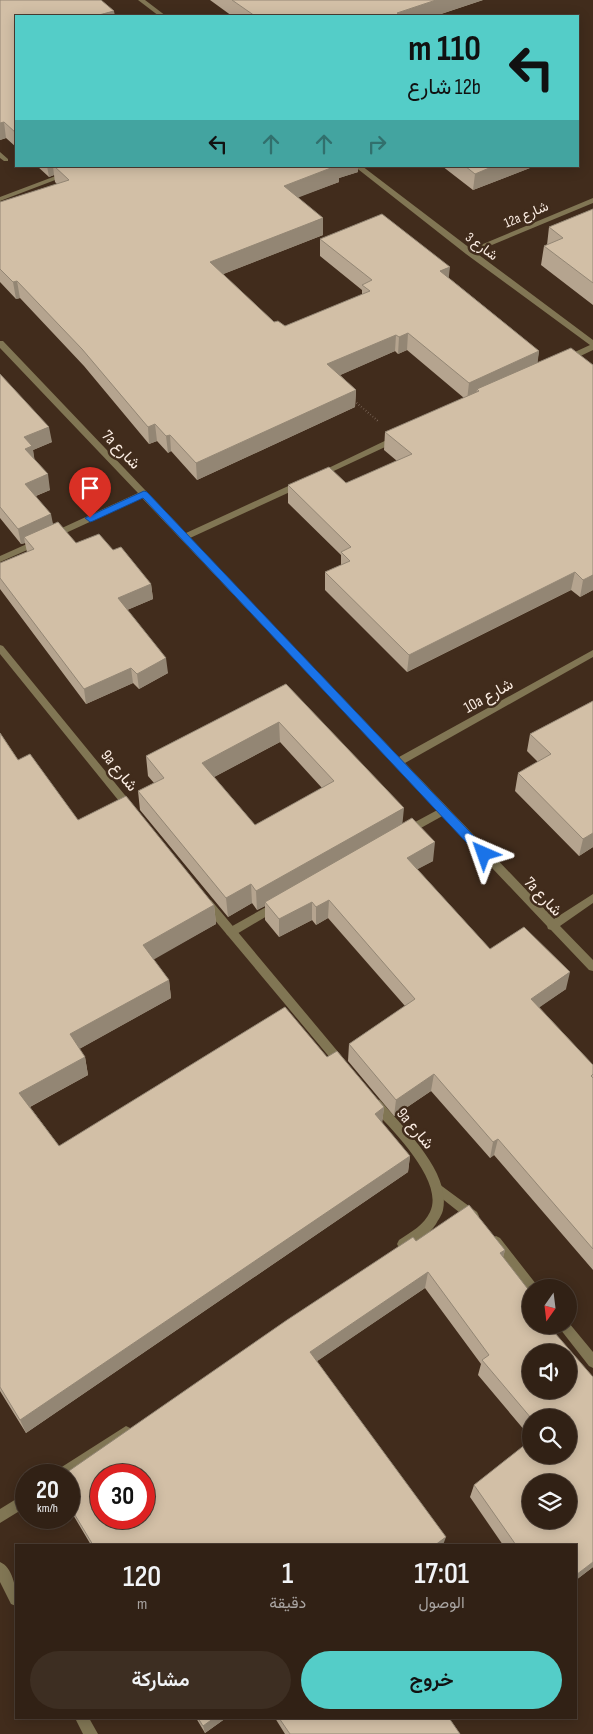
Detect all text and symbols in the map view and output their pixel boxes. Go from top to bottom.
text: 110 m [408,28,481,71]
icon: left [499,35,564,100]
text: 12b شارع [407,74,481,101]
icon: left [204,130,232,158]
icon: ahead [257,130,285,158]
icon: ahead [310,130,338,158]
icon: right [363,130,391,158]
street label: 12a شارع [501,198,552,233]
street label: شارع 3 [461,229,501,266]
street label: 7a شارع [97,427,144,474]
pin [69,467,111,518]
icon: arrive [76,474,104,502]
street label: 10a شارع [461,675,517,718]
street label: 9a شارع [96,746,141,796]
position arrow [457,827,509,879]
street label: 7a شارع [519,873,566,921]
street label: 9a شارع [391,1104,438,1154]
north arrow [522,1279,578,1334]
map controls [522,1279,577,1529]
button: sound [522,1344,577,1399]
button: search [522,1409,577,1464]
speed limit sign: 30 [90,1464,155,1529]
button: layers [522,1474,577,1529]
text: 20 [36,1475,59,1506]
text: km/h [37,1501,58,1516]
text: 1 [282,1556,293,1592]
text: 17:01 [414,1556,469,1592]
text: 120 [123,1559,161,1595]
text: دقيقة [269,1594,306,1613]
text: الوصول [419,1594,465,1613]
text: m [137,1595,147,1614]
button: مشاركة [30,1651,291,1709]
button: خروج [301,1651,562,1709]

